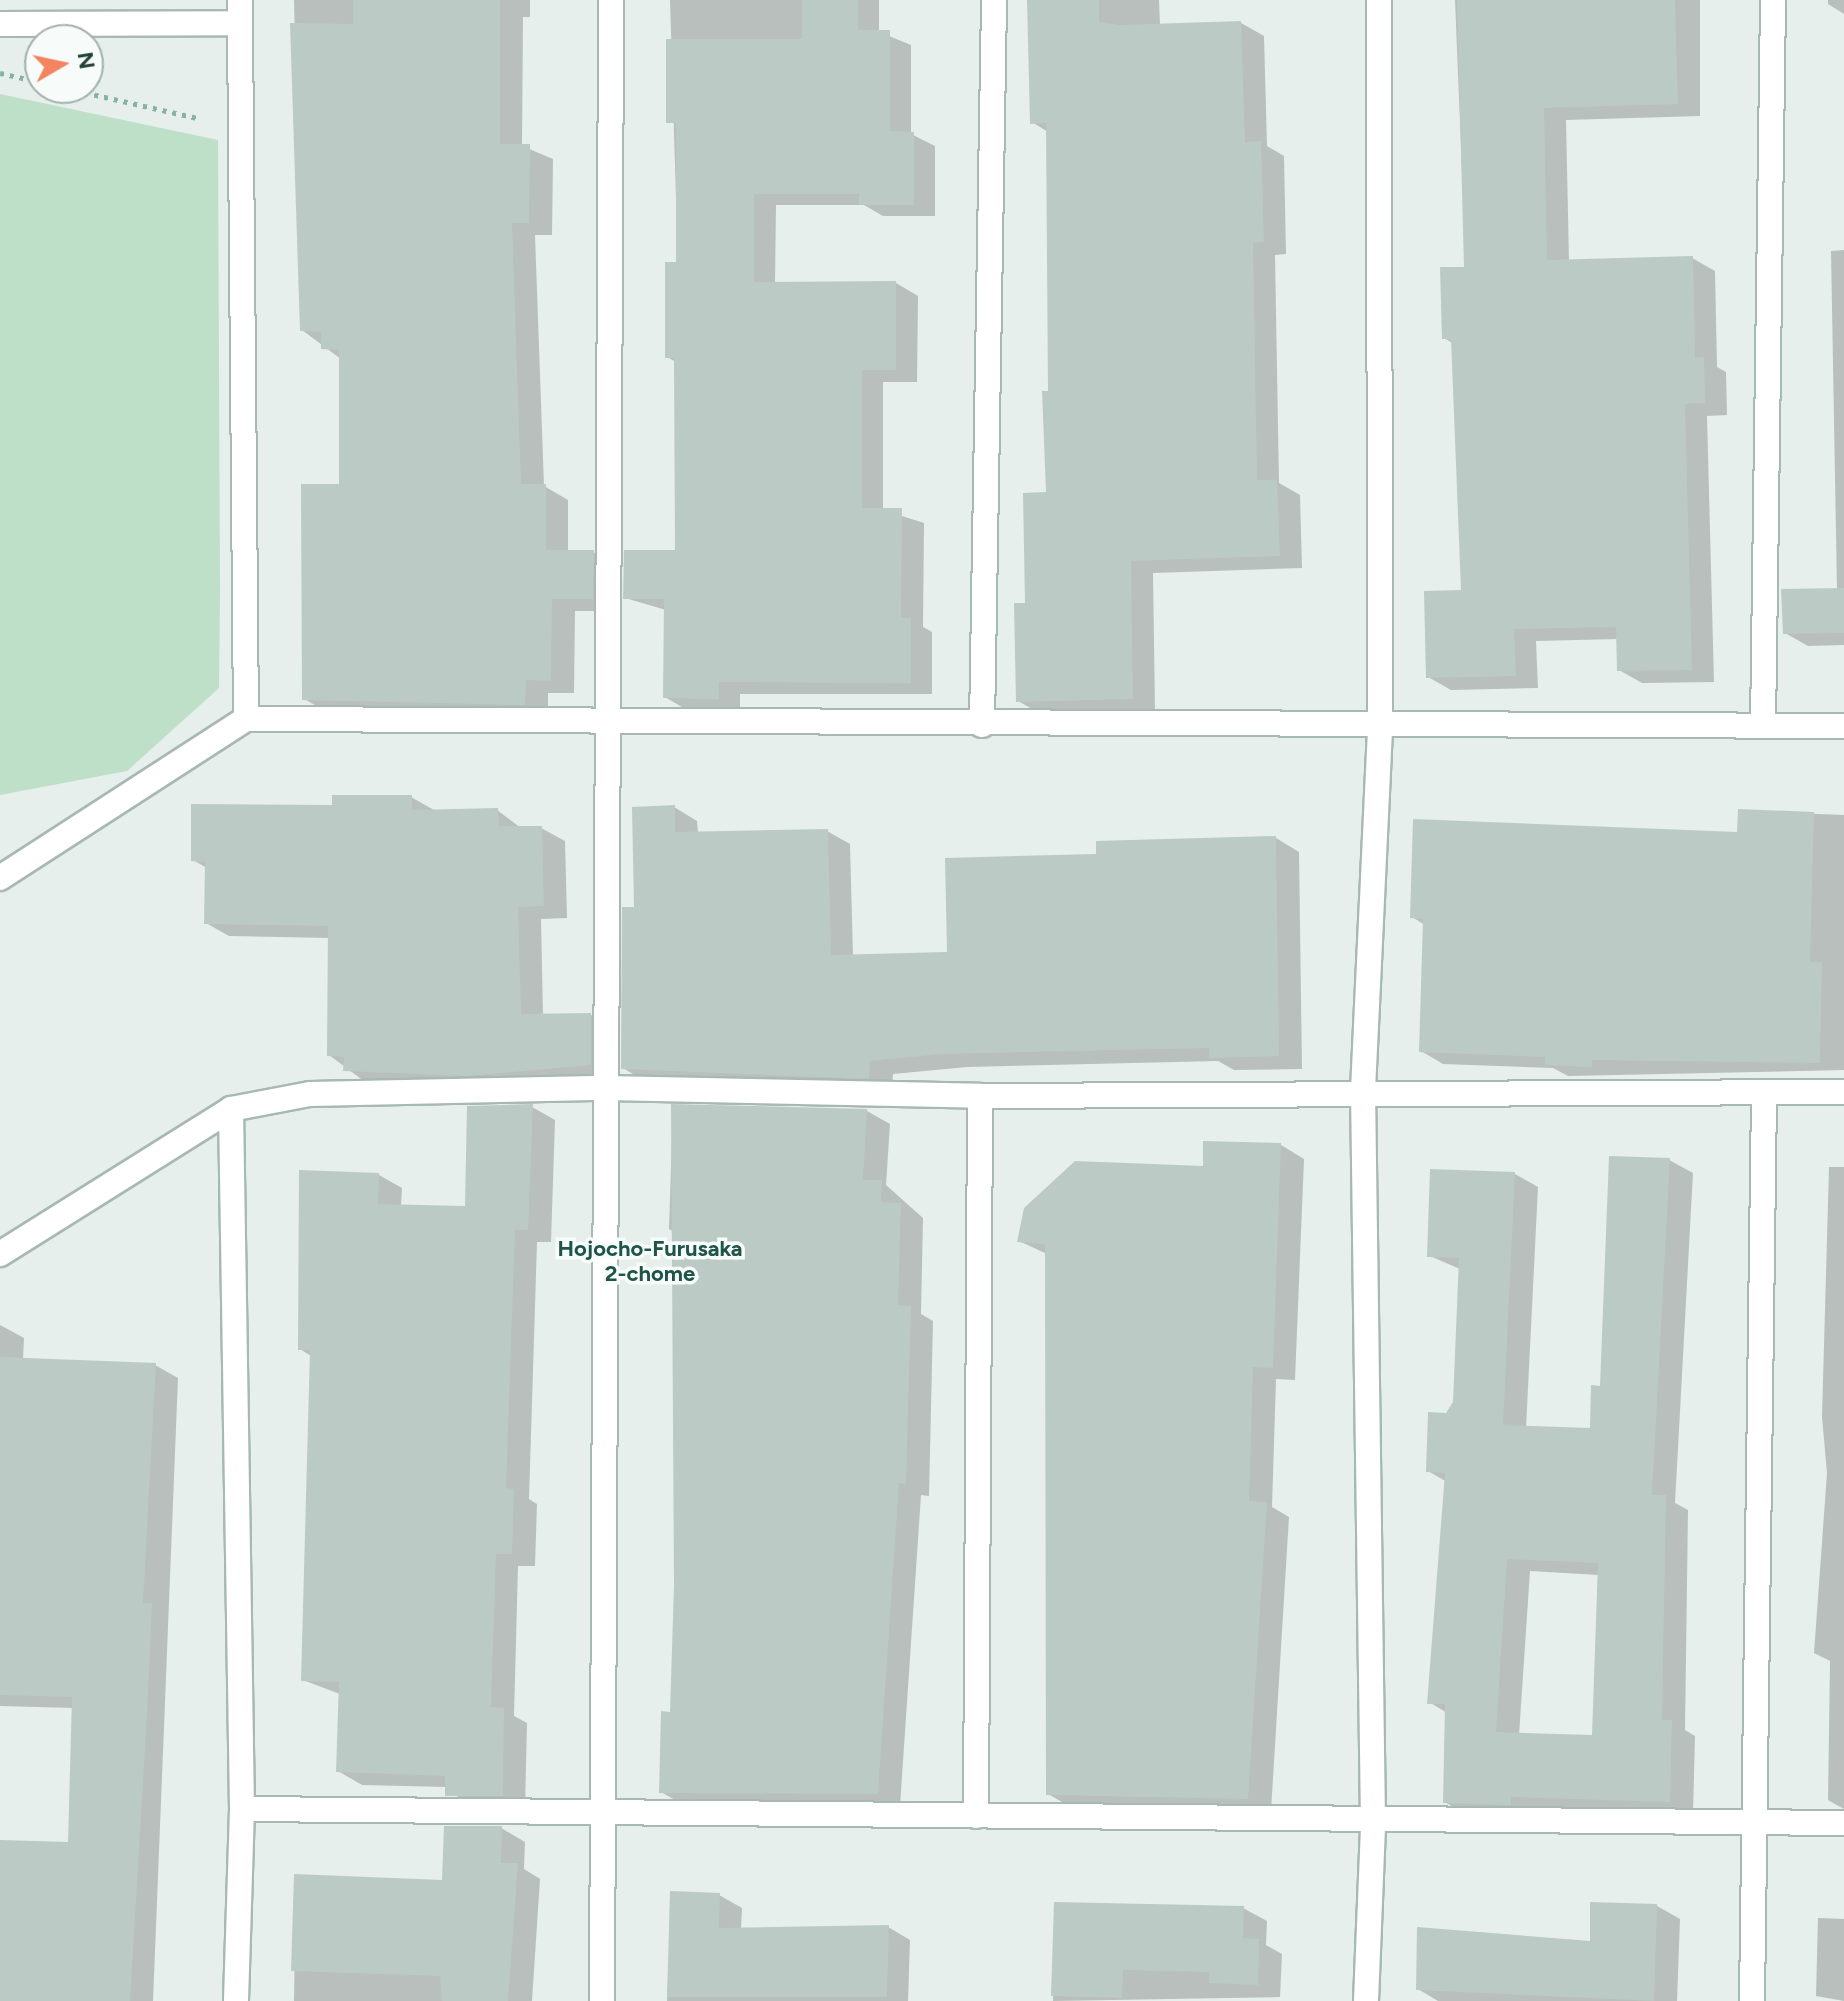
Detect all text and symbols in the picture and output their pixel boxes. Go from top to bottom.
north arrow [24,24,104,104]
text: N [72,50,101,71]
district label: Hojocho-Furusaka 2-chome [557,1235,743,1286]

